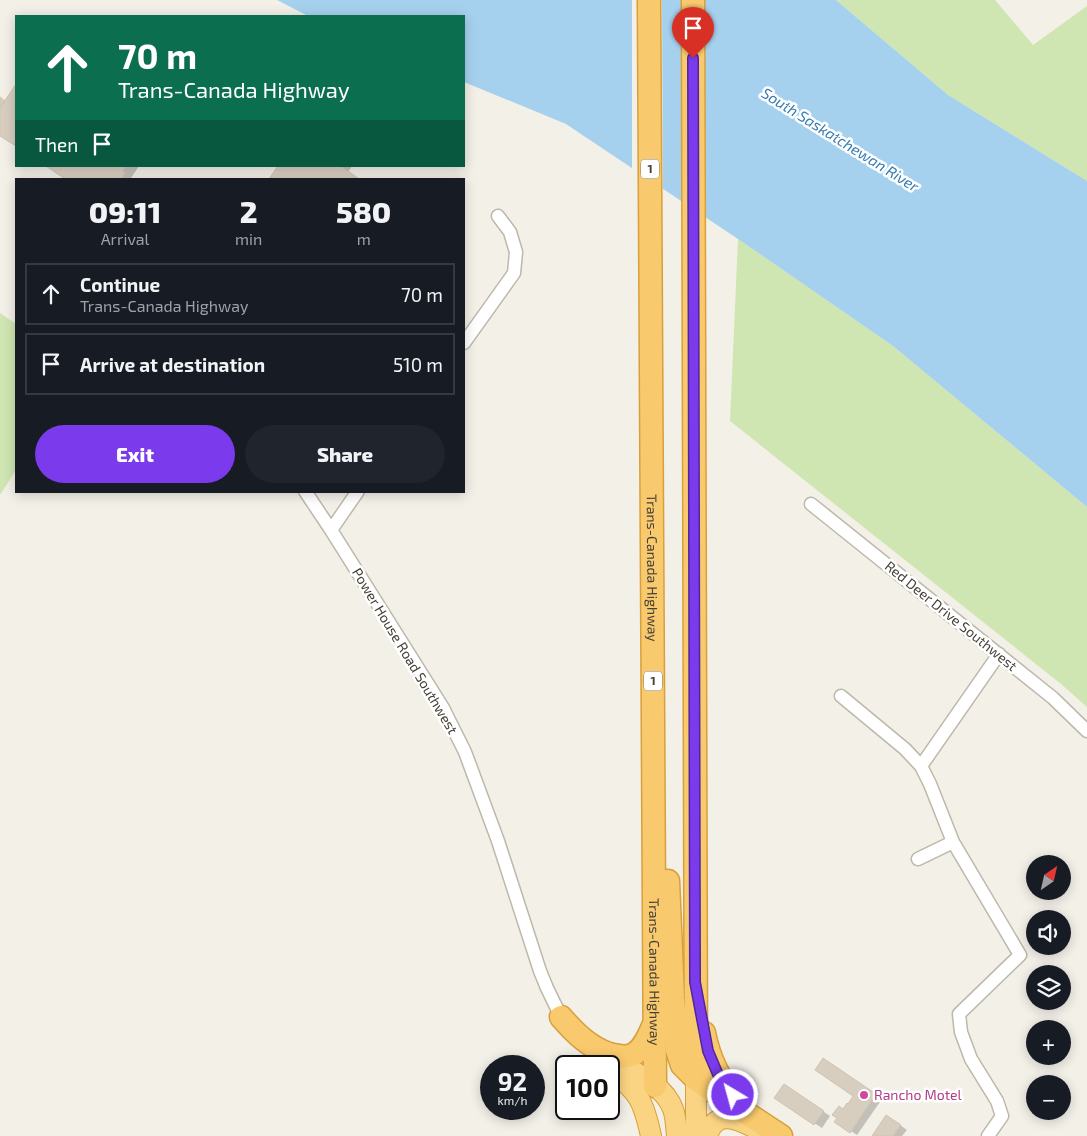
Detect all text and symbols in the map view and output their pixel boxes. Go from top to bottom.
pin [672,7,714,58]
icon: arrive [679,14,707,42]
text: 70 m [118,34,197,76]
icon: ahead [35,35,100,100]
text: Trans-Canada Highway [118,76,350,102]
water label: South Saskatchewan River [759,83,923,196]
icon: arrive [88,130,116,158]
text: Then [35,133,78,156]
road number: 1 [641,160,659,178]
text: 09:11 [89,193,161,229]
text: 2 [240,193,258,229]
text: 580 [336,193,391,229]
text: Arrival [101,229,149,248]
text: min [235,229,262,248]
text: m [357,229,371,248]
text: Continue [80,273,160,296]
icon: ahead [37,280,65,308]
text: 70 m [401,283,443,306]
text: Trans-Canada Highway [80,296,248,315]
icon: arrive [37,350,65,378]
text: Arrive at destination [80,353,265,376]
text: 510 m [393,353,443,376]
button: Exit [35,425,235,483]
button: Share [245,425,445,483]
street label: Trans-Canada Highway [644,494,662,642]
street label: Red Deer Drive Southwest [882,557,1021,674]
street label: Power House Road Southwest [349,565,462,737]
road number: 1 [644,671,662,690]
north arrow [1026,855,1071,900]
map controls [1026,855,1071,1120]
street label: Trans-Canada Highway [646,898,664,1046]
button: sound [1026,910,1071,955]
button: layers [1026,965,1071,1010]
button: + [1026,1020,1071,1065]
speed limit sign: 100 [555,1055,620,1120]
text: 92 [498,1066,527,1096]
position arrow [706,1068,758,1120]
button: − [1026,1075,1071,1120]
place label: Rancho Motel [874,1086,963,1103]
marker: Rancho Motel [858,1089,870,1101]
text: km/h [498,1093,527,1107]

